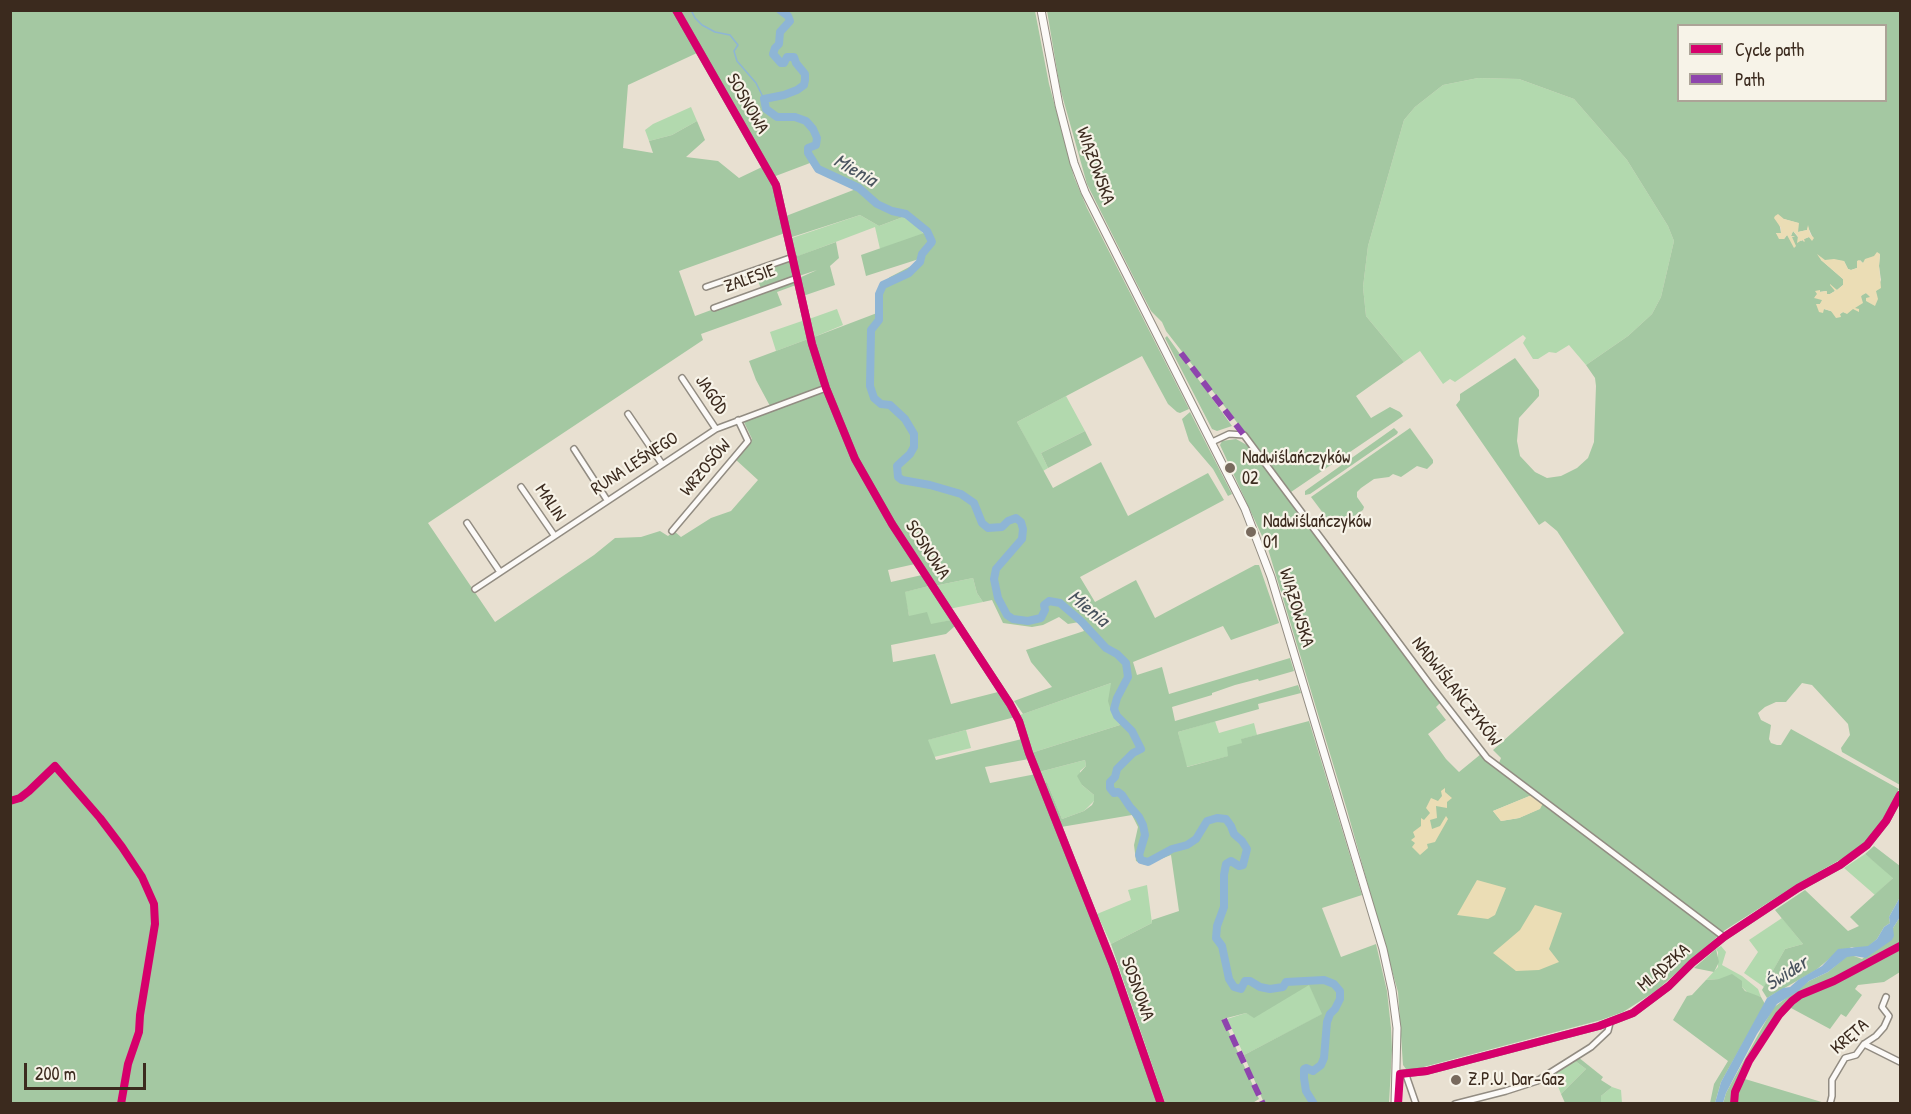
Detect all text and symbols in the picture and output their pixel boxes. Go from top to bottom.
legend [1677,24,1887,102]
text: Cycle path [1735,37,1804,62]
text: Path [1735,67,1764,92]
street label: SOSNOWA [721,70,773,138]
street label: WIĄZOWSKA [1071,124,1119,208]
water label: Mienia [829,149,881,193]
street label: ZALESIE [721,260,779,298]
street label: JAGÓD [690,371,732,419]
street label: RUNA LEŚNEGO [587,428,683,500]
street label: WRZOSÓW [676,435,736,501]
place label: Nadwiślańczyków 02 [1242,447,1350,490]
marker: Nadwiślańczyków 02 [1223,461,1237,475]
street label: MALIN [530,480,570,526]
place label: Nadwiślańczyków 01 [1263,511,1371,554]
street label: SOSNOWA [900,516,954,584]
marker: Nadwiślańczyków 01 [1244,525,1258,539]
street label: WIĄZOWSKA [1274,566,1318,650]
water label: Mienia [1063,585,1113,633]
street label: NADWIŚLAŃCZYKÓW [1407,633,1505,751]
street label: MLĄDZKA [1633,939,1695,997]
water label: Świder [1761,951,1813,997]
street label: SOSNOWA [1116,954,1158,1024]
street label: KRĘTA [1827,1015,1873,1059]
scale bar [27,1051,148,1089]
text: 200 m [35,1061,76,1086]
place label: Z.P.U. Dar-Gaz [1468,1069,1565,1091]
marker: Z.P.U. Dar-Gaz [1449,1073,1463,1087]

